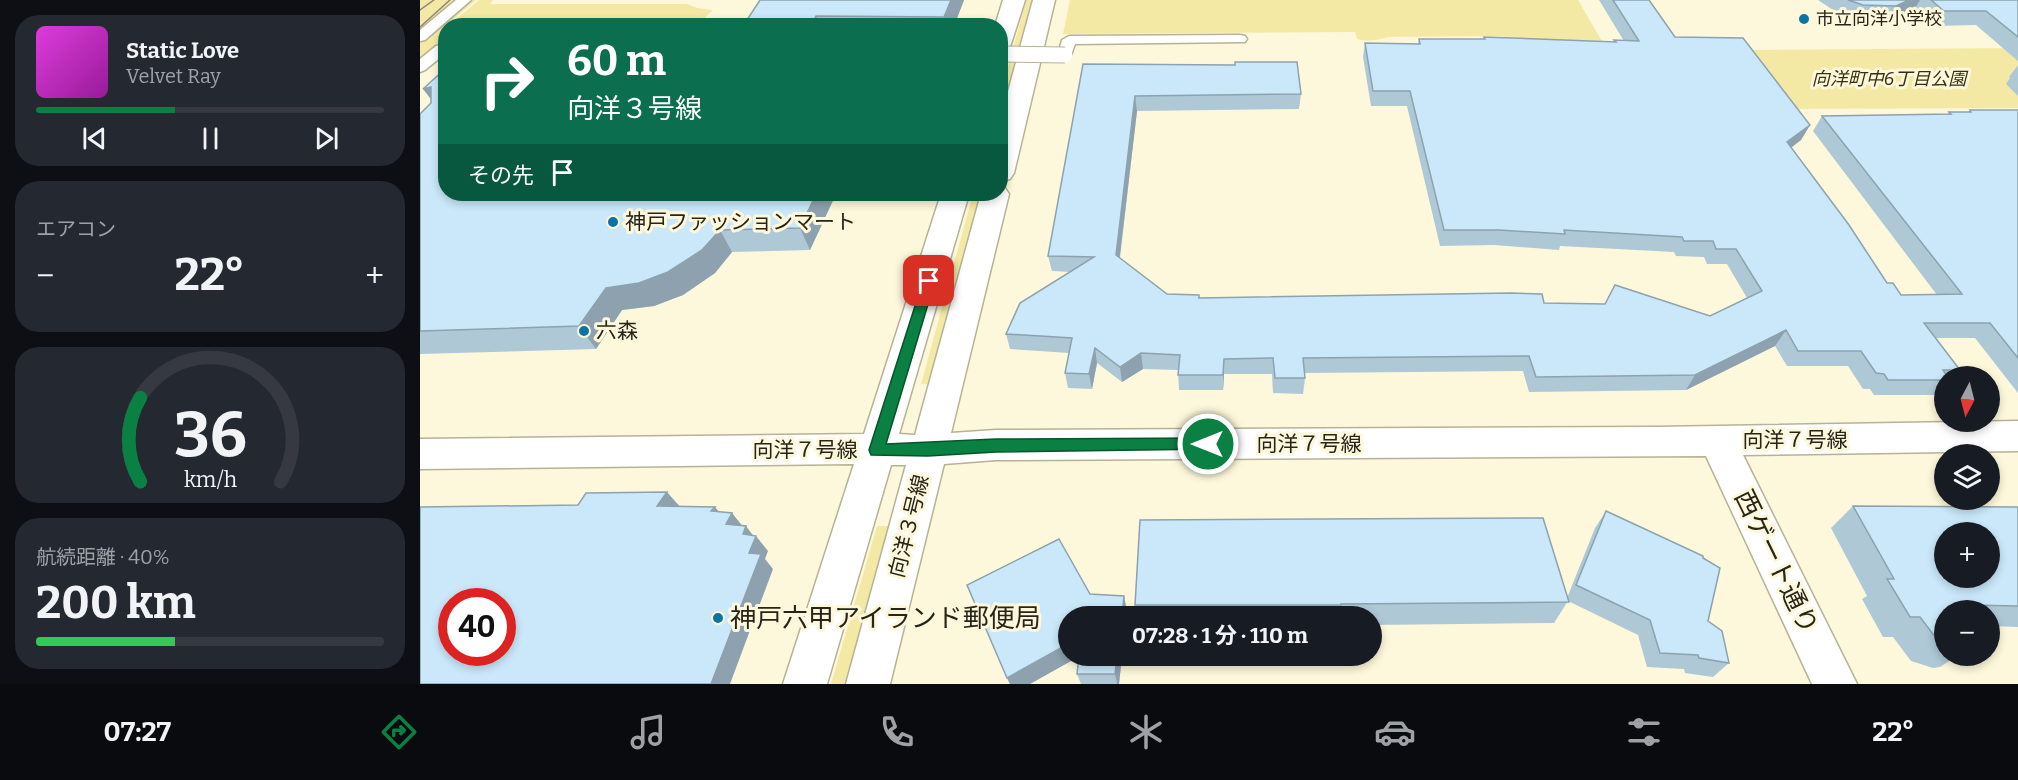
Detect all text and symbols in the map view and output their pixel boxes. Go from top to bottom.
place label: 市立向洋小学校 [1816,8,1942,30]
marker: 市立向洋小学校 [1797,12,1811,26]
text: 60 m [567,36,666,86]
text: Static Love [126,37,239,64]
icon: right [468,42,546,120]
text: Velvet Ray [126,64,221,88]
park label: 向洋町中6丁目公園 [1812,68,1969,90]
text: 向洋３号線 [567,93,702,125]
icon: previous [78,122,111,155]
icon: pause [194,122,227,155]
icon: next [310,122,343,155]
icon: arrive [546,156,579,189]
text: その先 [468,162,534,189]
place label: 神戸ファッションマート [625,209,856,235]
marker: 神戸ファッションマート [606,215,620,229]
text: エアコン [36,217,116,241]
text: 22° [174,248,245,302]
pin [903,255,954,306]
text: − [36,256,54,296]
text: + [365,256,384,296]
icon: arrive [912,264,945,297]
place label: 六森 [596,318,638,344]
marker: 六森 [577,324,591,338]
north arrow [1934,366,2000,432]
map controls [1934,366,2000,666]
text: 36 [174,398,246,473]
position arrow [1176,412,1240,476]
street label: 向洋７号線 [1743,427,1848,453]
street label: 向洋７号線 [1257,431,1362,457]
street label: 向洋７号線 [753,437,858,463]
button: layers [1934,444,2000,510]
text: km/h [183,467,237,493]
street label: 向洋３号線 [884,472,934,580]
street label: 西ゲート通り [1728,485,1824,639]
button: + [1934,522,2000,588]
text: 航続距離 · 40% [36,545,170,569]
text: 200 km [36,576,196,630]
speed limit sign: 40 [438,588,516,666]
button: − [1934,600,2000,666]
place label: 神戸六甲アイランド郵便局 [730,603,1041,634]
marker: 神戸六甲アイランド郵便局 [711,611,725,625]
text: 07:28 · 1 分 · 110 m [1132,622,1308,649]
icon: directions [378,711,420,753]
icon: music [627,711,669,753]
icon: phone [876,711,918,753]
icon: climate [1125,711,1167,753]
icon: car [1374,711,1416,753]
icon: filters [1623,711,1665,753]
text: 07:27 [104,716,171,748]
text: 22° [1872,716,1914,748]

